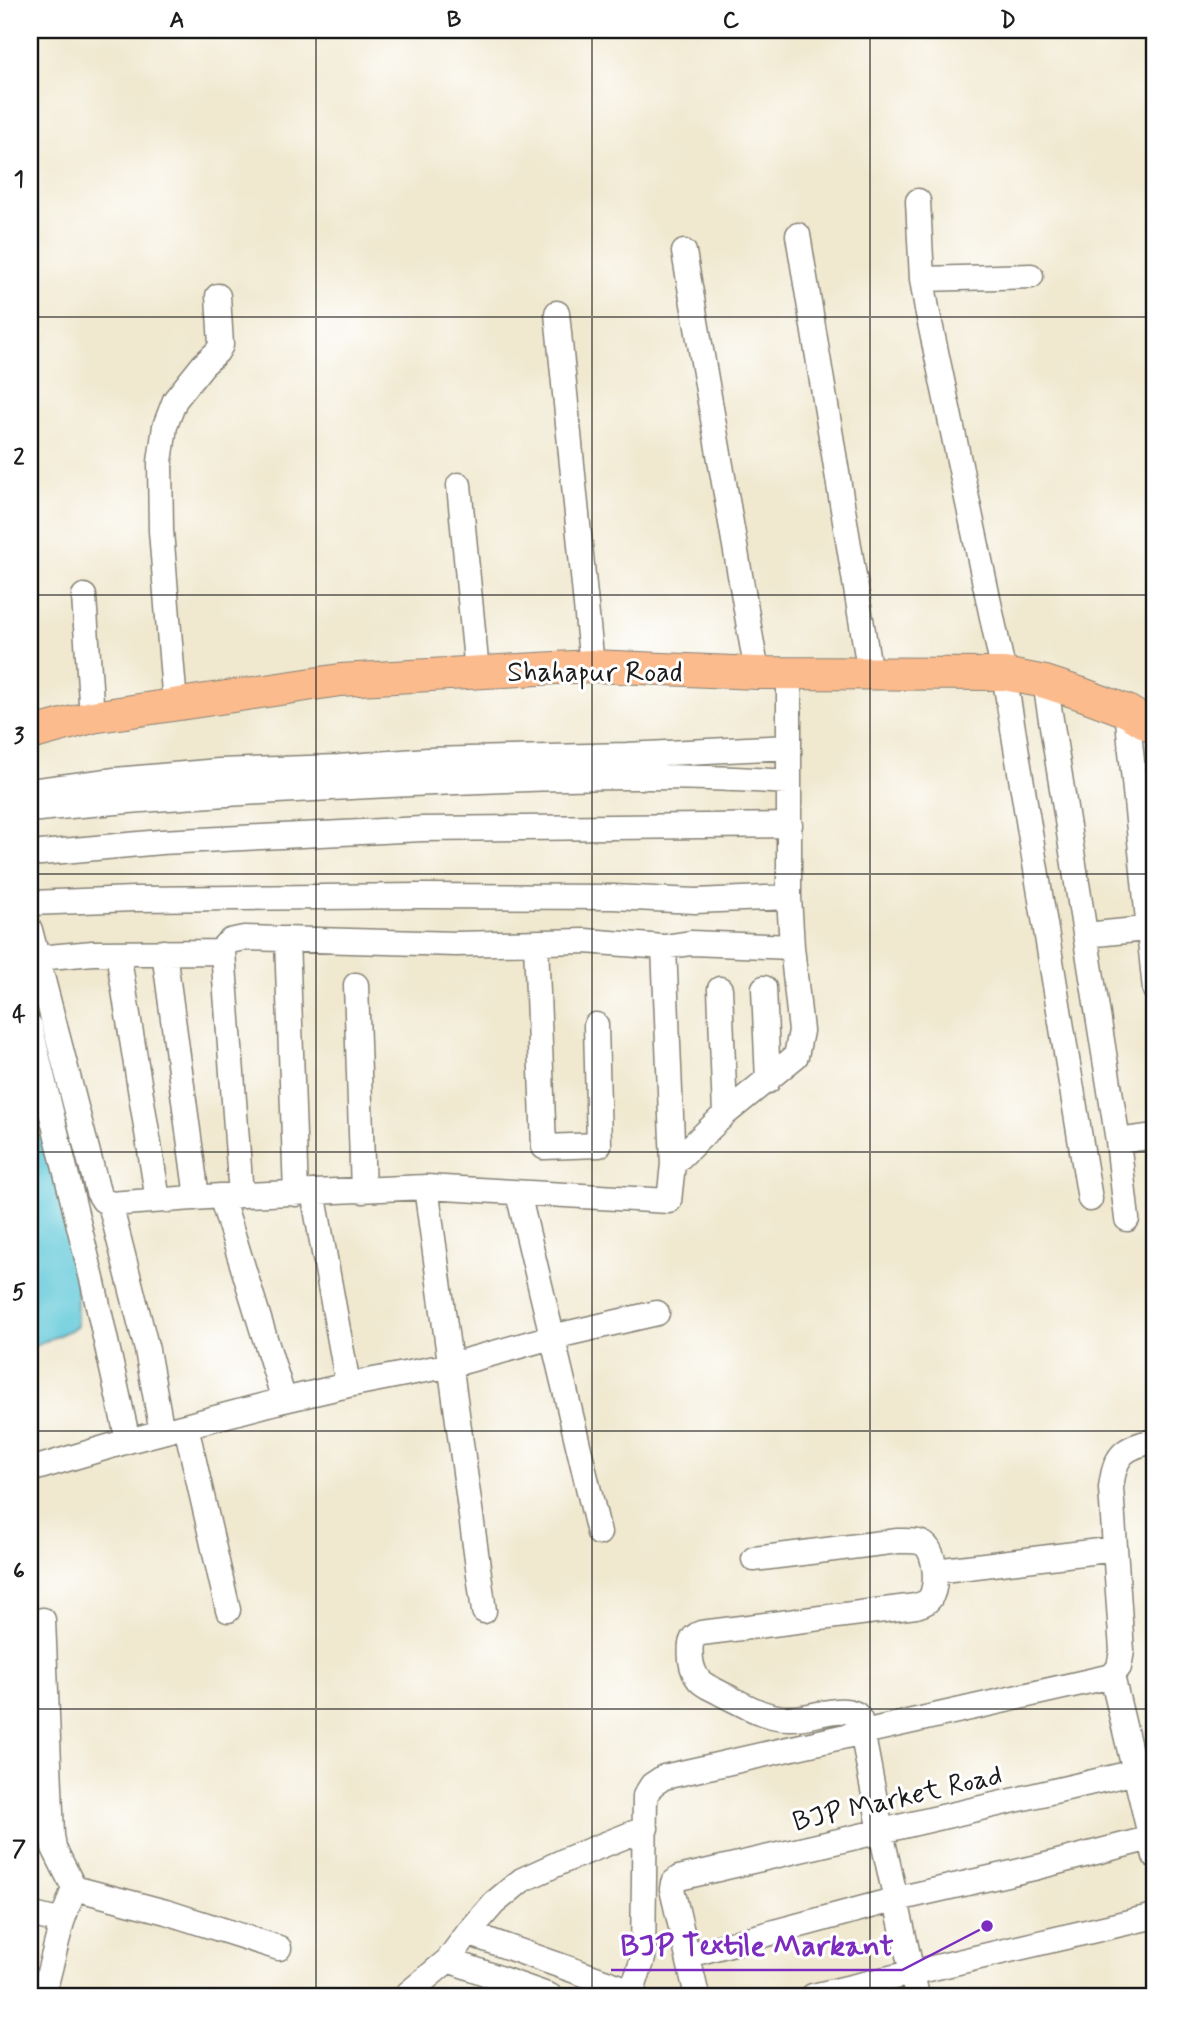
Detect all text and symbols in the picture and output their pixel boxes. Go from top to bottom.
text: A [169,6,185,36]
text: B [447,6,462,36]
text: C [723,6,740,36]
text: D [1000,6,1016,36]
text: 1 [14,165,24,195]
text: 2 [13,443,25,473]
street label: Shahapur Road [507,655,683,692]
text: 3 [14,722,25,752]
text: 4 [12,1000,26,1030]
text: 5 [12,1278,26,1308]
text: 6 [13,1557,25,1587]
street label: BJP Market Road [789,1757,1006,1842]
text: 7 [12,1835,26,1865]
callout: BJP Textile Markant [611,1919,902,1970]
text: BJP Textile Markant [620,1927,894,1966]

